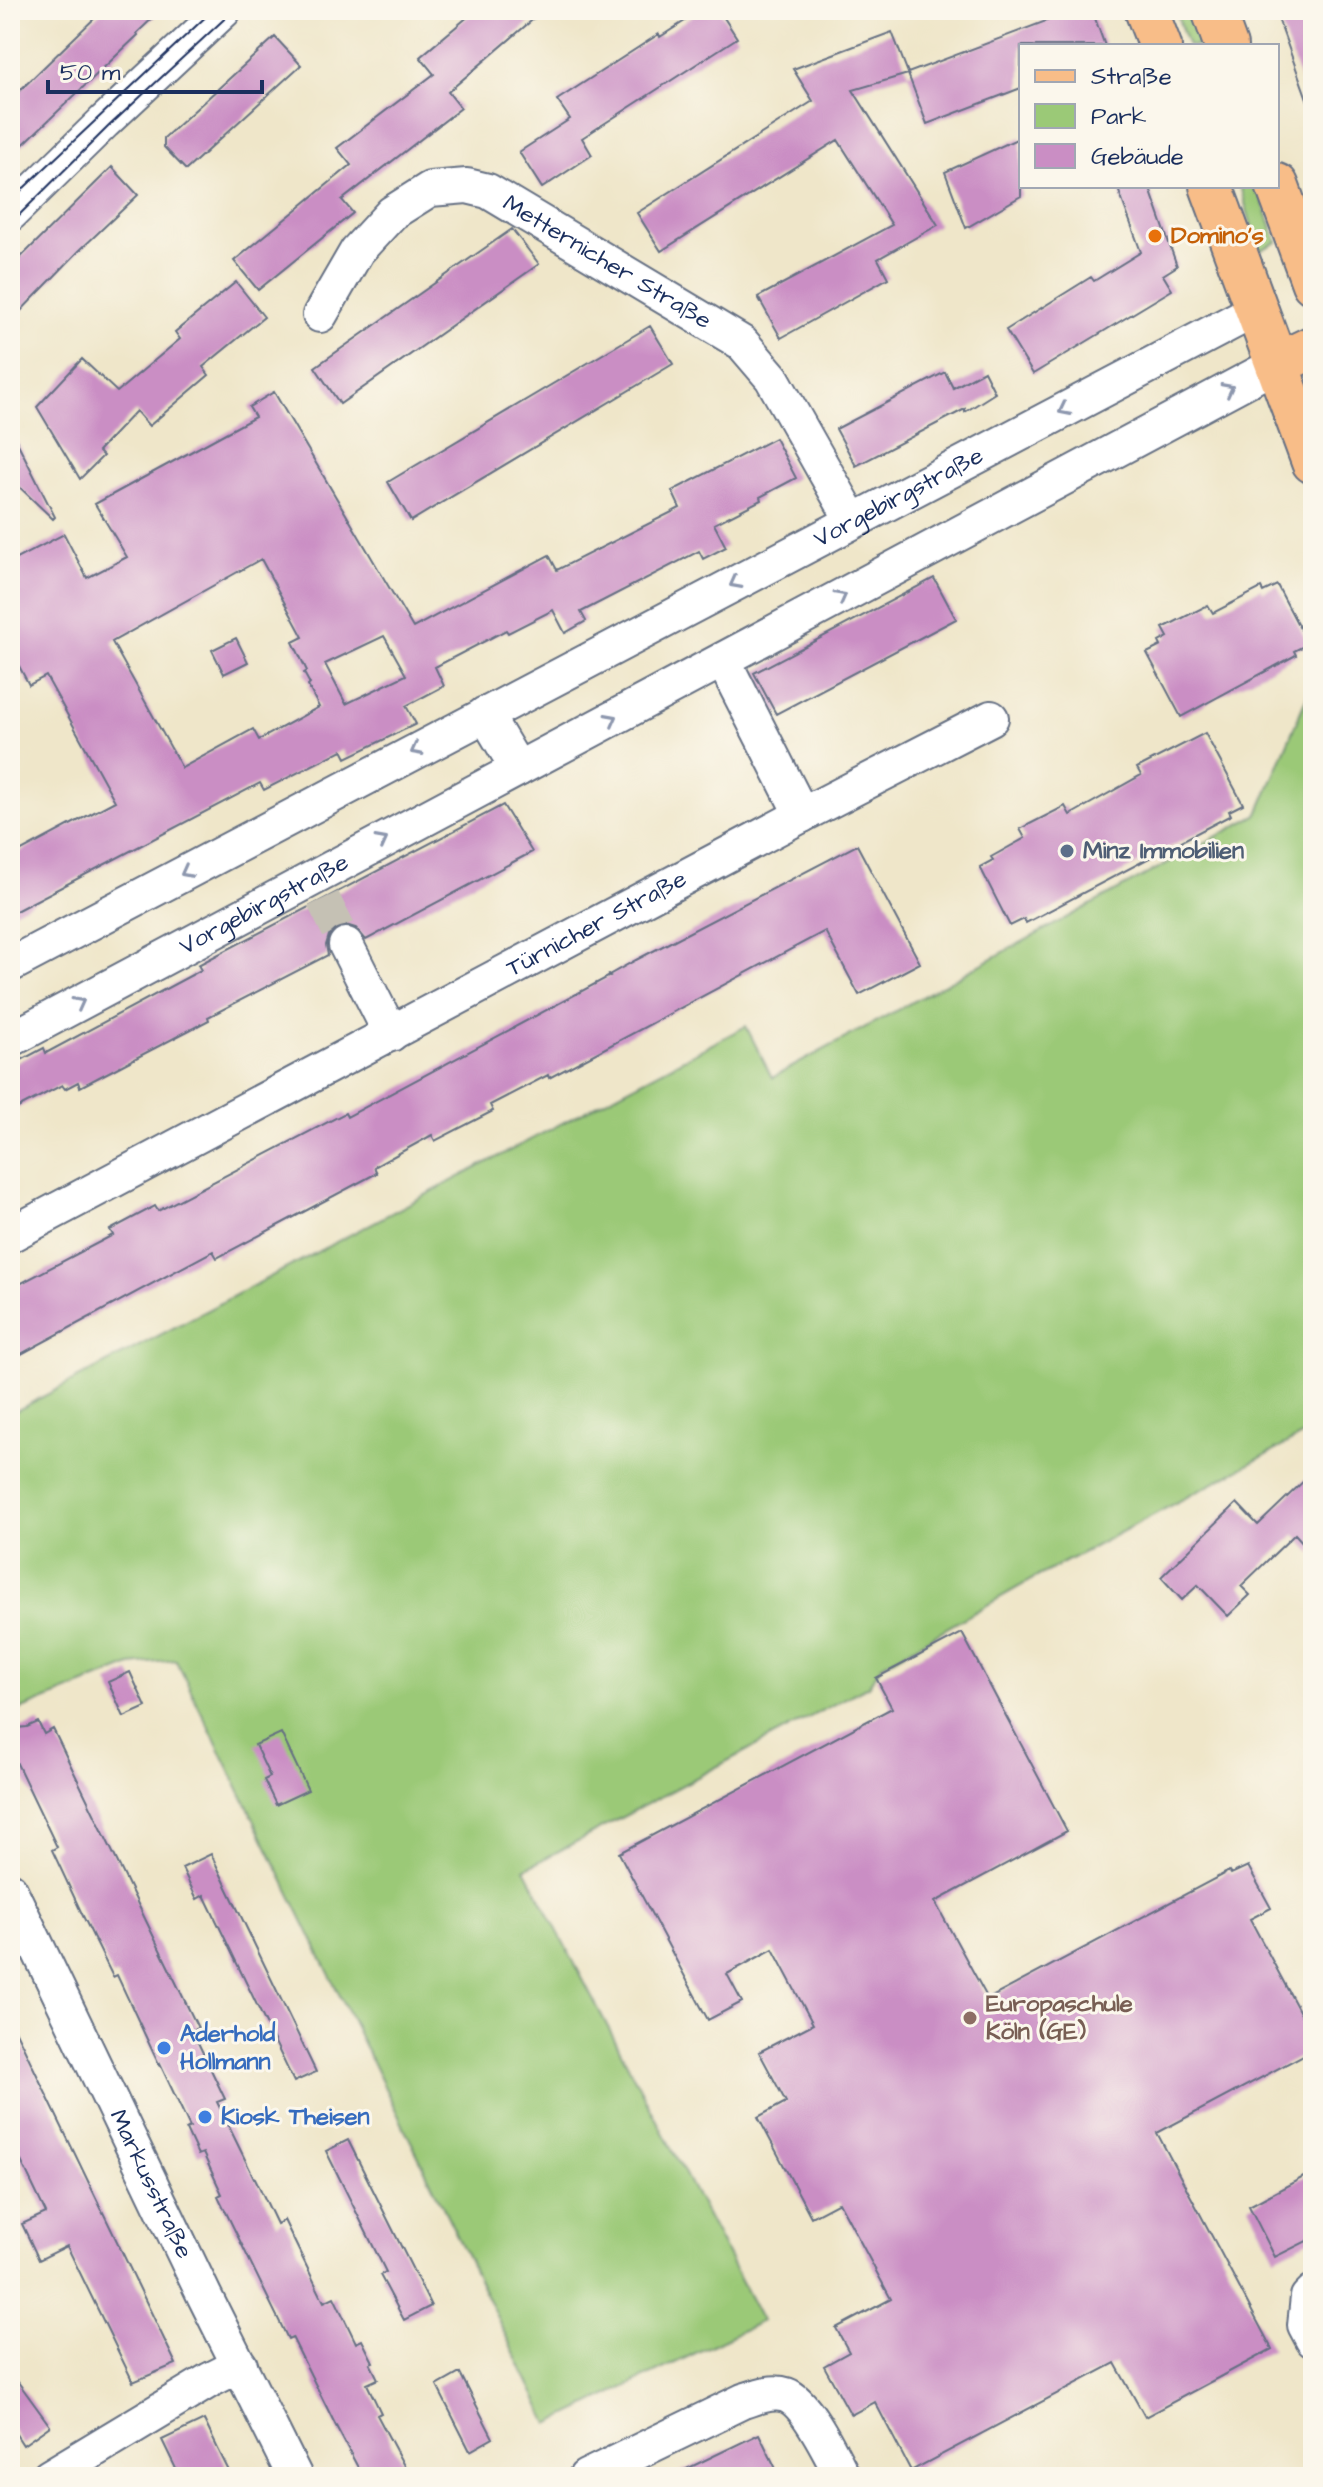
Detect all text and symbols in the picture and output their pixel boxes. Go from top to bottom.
scale bar [48,44,262,94]
legend [1019,44,1279,188]
text: 50 m [60,56,121,90]
text: Straße [1091,60,1172,94]
text: Park [1091,100,1147,134]
text: Gebäude [1091,140,1184,174]
street label: Metternicher Straße [496,187,718,338]
place label: Domino's [1171,219,1264,253]
marker: Domino's [1146,227,1164,245]
one-way arrow [1220,384,1235,399]
one-way arrow [1058,401,1072,416]
street label: Vorgebirgstraße [808,439,989,556]
one-way arrow [728,573,743,588]
one-way arrow [833,592,848,607]
one-way arrow [604,714,618,729]
one-way arrow [409,741,424,756]
place label: Minz Immobilien [1083,834,1244,868]
one-way arrow [374,835,388,850]
marker: Minz Immobilien [1058,842,1076,860]
street label: Vorgebirgstraße [174,845,355,963]
one-way arrow [180,862,194,878]
street label: Türnicher Straße [500,862,693,986]
one-way arrow [70,997,84,1013]
place label: Europaschule Köln (GE) [986,1987,1133,2049]
marker: Europaschule Köln (GE) [961,2009,979,2027]
place label: Aderhold Hollmann [180,2017,276,2079]
marker: Aderhold Hollmann [155,2039,173,2057]
place label: Kiosk Theisen [221,2100,370,2134]
street label: Markusstraße [101,2104,201,2264]
marker: Kiosk Theisen [196,2108,214,2126]

